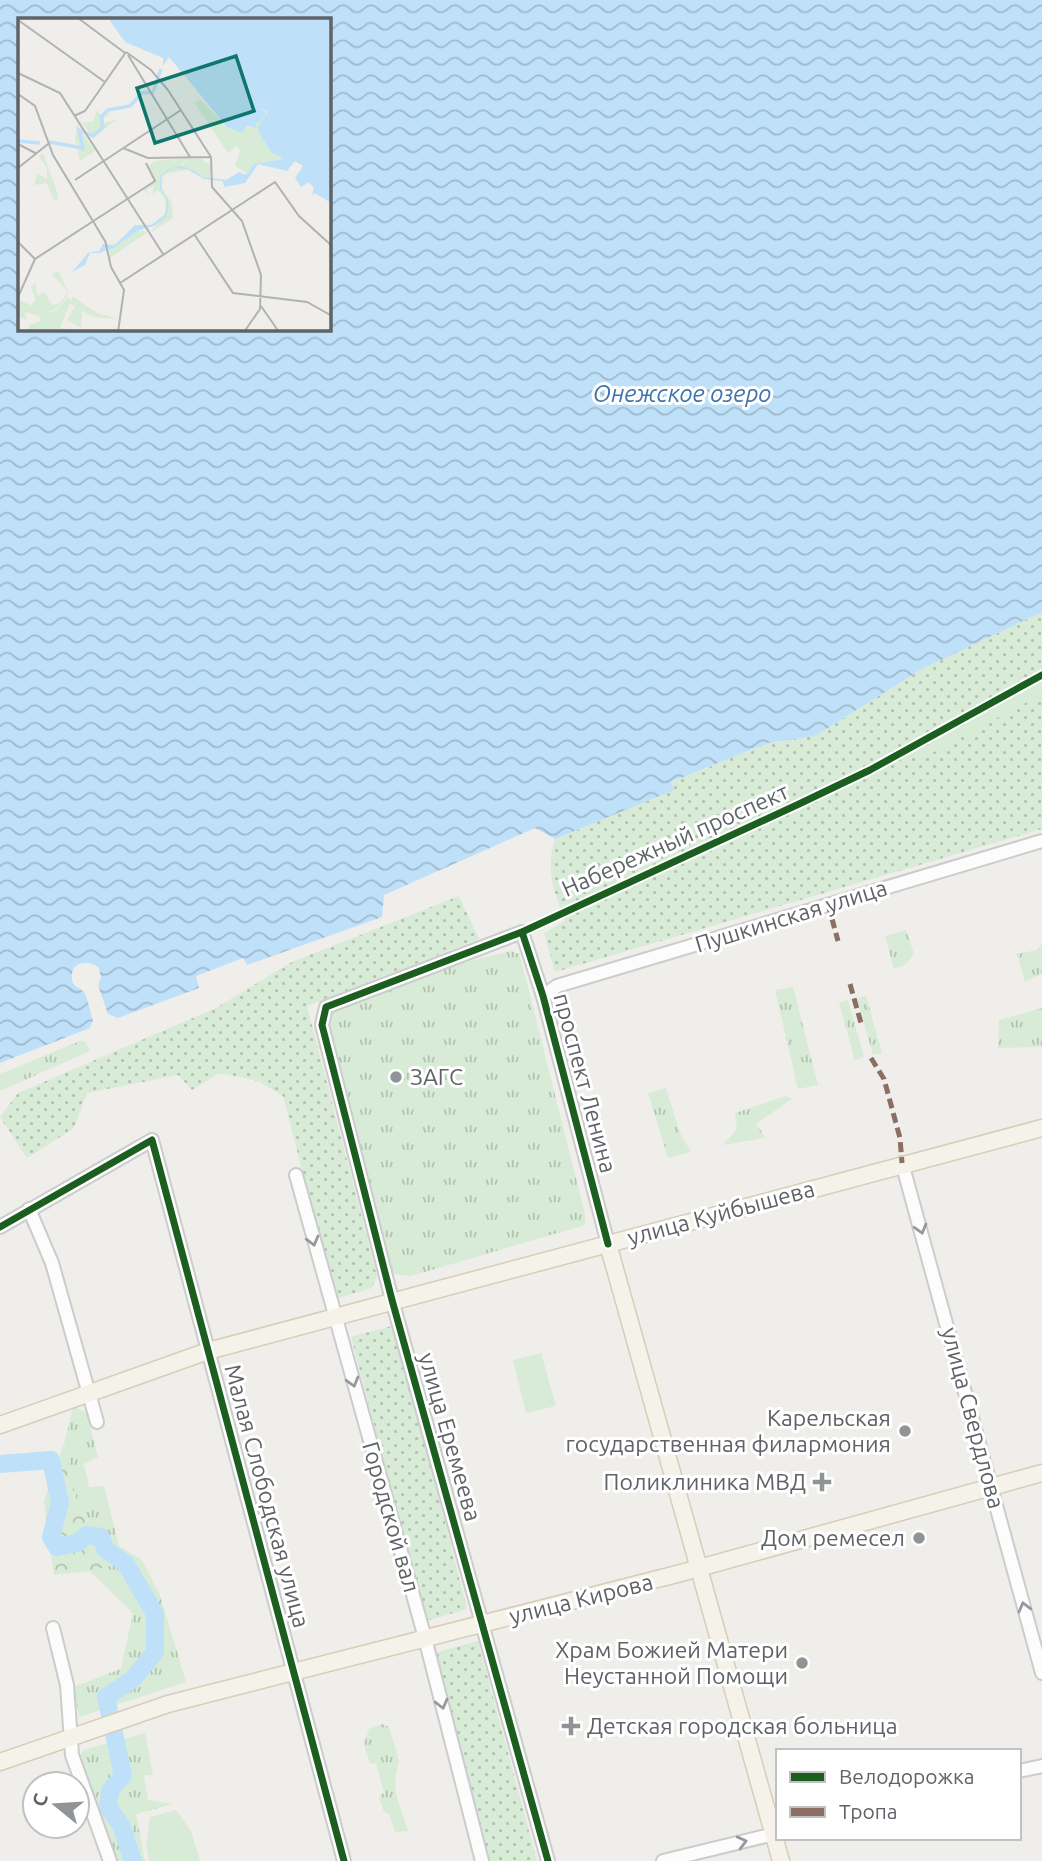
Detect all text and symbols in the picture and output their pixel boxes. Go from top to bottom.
inset map [18,18,331,331]
water label: Онежское озеро [593,380,771,407]
street label: Набережный проспект [558,778,792,901]
street label: Пушкинская улица [692,874,890,957]
street label: проспект Ленина [549,990,621,1175]
place label: ЗАГС [410,1064,463,1089]
marker: ЗАГС [388,1069,404,1085]
street label: улица Куйбышева [625,1176,817,1250]
one-way arrow [912,1223,927,1235]
one-way arrow [305,1235,319,1247]
street label: улица Свердлова [937,1325,1010,1511]
street label: улица Еремеева [414,1350,486,1524]
street label: Малая Слободская улица [220,1362,315,1630]
one-way arrow [345,1376,359,1388]
place label: Карельская государственная филармония [566,1405,891,1456]
marker: Карельская государственная филармония [897,1423,913,1439]
street label: Городской вал [358,1439,425,1595]
place label: Поликлиника МВД [604,1469,806,1494]
marker: Поликлиника МВД [812,1472,832,1492]
place label: Дом ремесел [761,1525,905,1550]
marker: Дом ремесел [911,1530,927,1546]
street label: улица Кирова [506,1569,655,1628]
one-way arrow [1018,1601,1033,1613]
place label: Храм Божией Матери Неустанной Помощи [555,1637,788,1688]
marker: Храм Божией Матери Неустанной Помощи [794,1655,810,1671]
one-way arrow [434,1698,448,1710]
place label: Детская городская больница [587,1713,898,1738]
marker: Детская городская больница [561,1716,581,1736]
legend [776,1749,1021,1840]
text: Велодорожка [839,1764,975,1788]
north arrow [21,1770,91,1840]
text: С [27,1791,52,1809]
text: Тропа [839,1799,898,1823]
one-way arrow [736,1836,748,1850]

